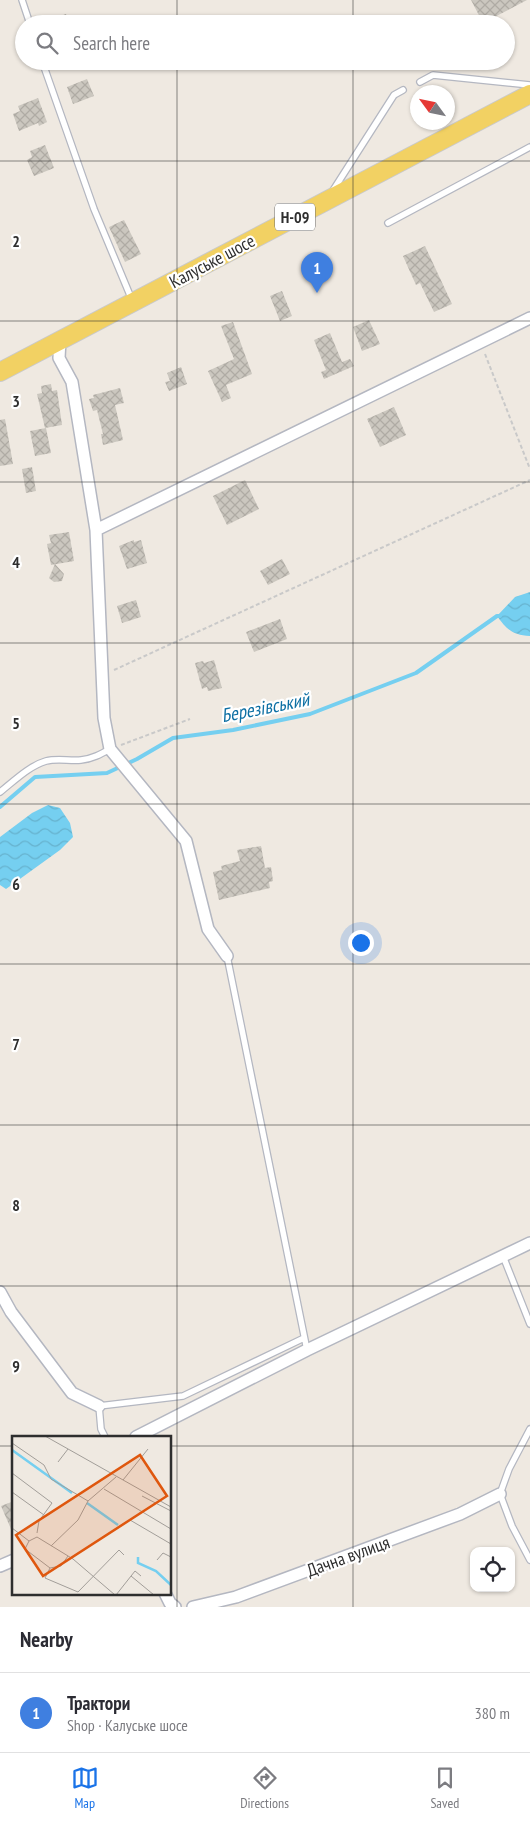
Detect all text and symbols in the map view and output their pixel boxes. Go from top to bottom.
search box [15,15,515,70]
icon: search [33,29,61,57]
text: Search here [73,31,150,55]
north arrow [410,85,455,130]
road number: Н-09 [275,203,315,230]
street label: Калуське шосе [165,229,259,293]
text: 2 [12,231,20,251]
pin: 1 [301,252,333,293]
text: 3 [12,391,20,411]
text: 4 [12,552,20,572]
water label: Березівський [219,686,313,727]
text: 5 [12,713,20,733]
text: 6 [12,874,20,894]
your location [348,930,374,956]
text: 7 [12,1034,20,1054]
text: 8 [12,1195,20,1215]
text: 9 [12,1356,20,1376]
inset map [12,1436,171,1594]
street label: Дачна вулиця [303,1530,393,1582]
map controls [470,1547,515,1592]
button: locate [470,1547,515,1592]
text: Nearby [20,1626,73,1653]
text: Трактори [67,1691,130,1715]
text: 1 [32,1703,40,1723]
text: 380 m [475,1703,510,1723]
text: Shop · Калуське шосе [67,1715,188,1735]
tab: Map [71,1764,99,1812]
tab: Directions [240,1764,289,1812]
tab: Saved [430,1764,459,1812]

